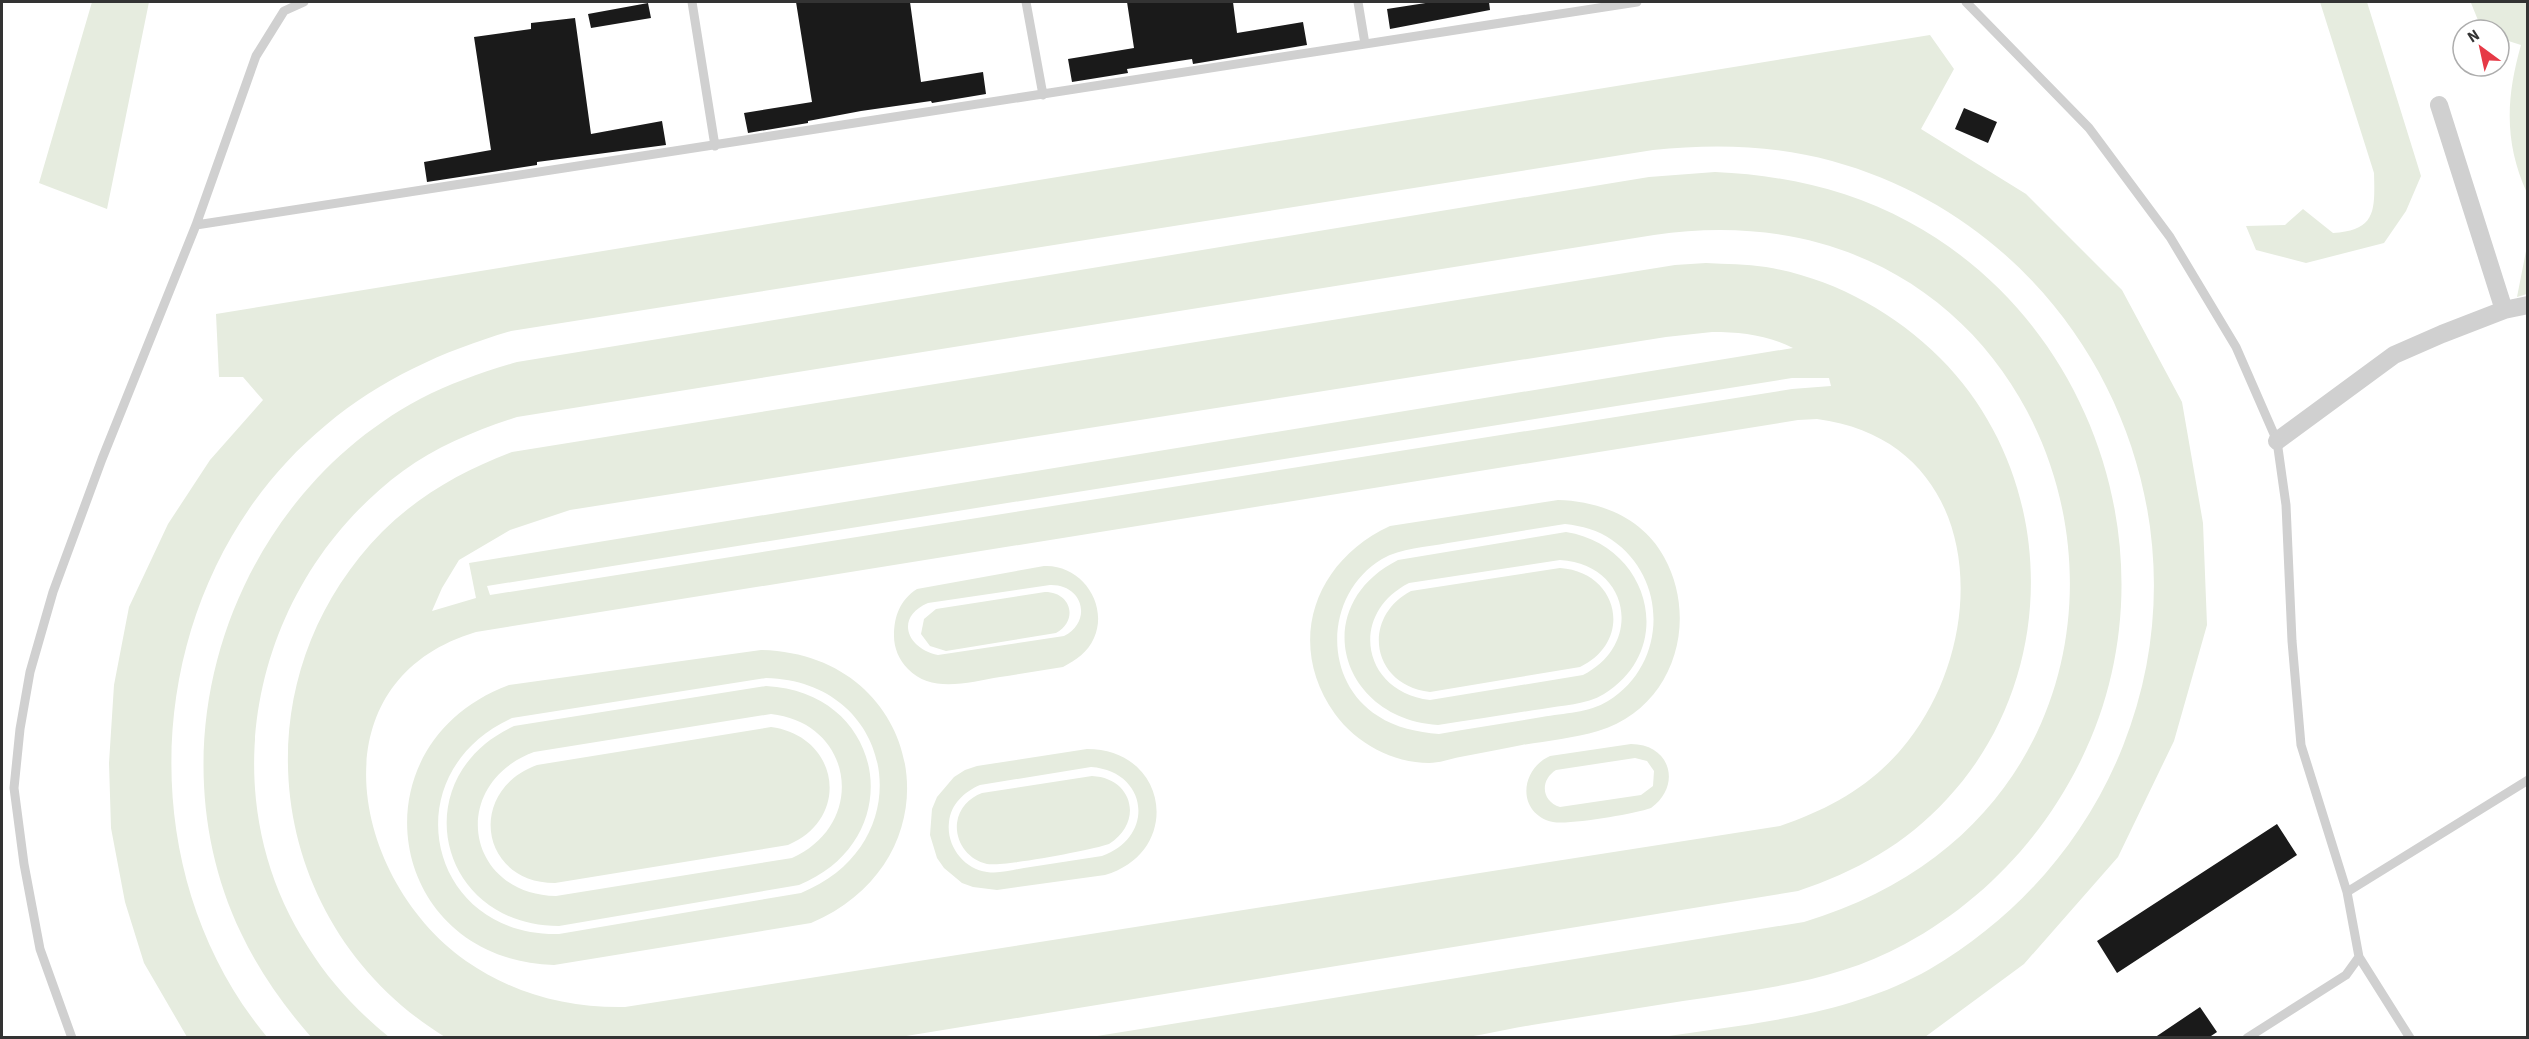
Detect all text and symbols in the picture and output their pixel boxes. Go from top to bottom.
north arrow [2451,18,2511,78]
text: N [2463,24,2484,48]

